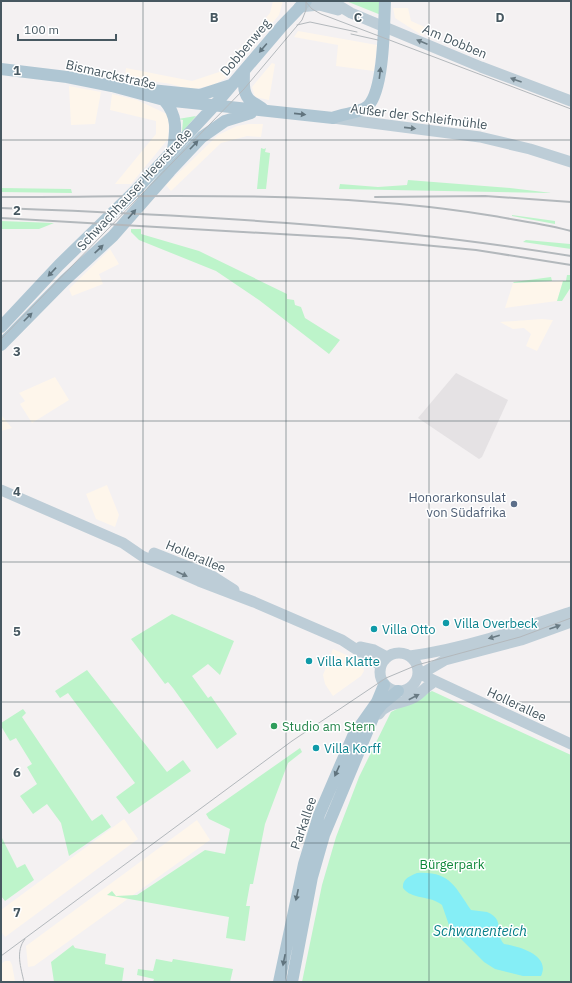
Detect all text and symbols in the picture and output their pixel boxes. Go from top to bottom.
text: B [210,9,219,26]
text: C [354,9,363,26]
text: D [495,9,505,26]
street label: Dobbenweg [217,15,274,79]
scale bar [18,16,116,42]
street label: Am Dobben [420,20,490,63]
text: 100 m [24,22,59,37]
one-way arrow [417,39,428,45]
one-way arrow [258,43,267,54]
street label: Bismarckstraße [64,56,158,93]
text: 1 [13,62,21,79]
one-way arrow [376,67,383,79]
one-way arrow [510,76,522,82]
street label: Außer der Schleifmühle [349,100,488,133]
one-way arrow [293,111,306,118]
street label: Schwachhauser Heerstraße [73,125,196,254]
one-way arrow [404,125,416,131]
one-way arrow [189,140,199,150]
text: 2 [13,202,21,219]
one-way arrow [128,208,137,219]
one-way arrow [94,244,104,254]
one-way arrow [47,267,56,277]
one-way arrow [23,312,33,322]
text: 3 [13,343,21,360]
text: 4 [13,483,21,500]
place label: Honorarkonsulat von Südafrika [408,489,506,521]
marker: Honorarkonsulat von Südafrika [509,499,519,509]
street label: Hollerallee [163,536,228,577]
one-way arrow [176,570,188,577]
place label: Villa Overbeck [454,615,538,632]
marker: Villa Overbeck [441,618,451,628]
place label: Villa Otto [382,621,436,638]
text: 5 [13,623,21,640]
marker: Villa Otto [369,624,379,634]
one-way arrow [550,624,562,630]
one-way arrow [488,634,500,640]
place label: Villa Klatte [317,653,380,670]
marker: Villa Klatte [304,656,314,666]
street label: Hollerallee [484,683,549,726]
one-way arrow [409,694,420,700]
place label: Studio am Stern [282,718,375,735]
marker: Studio am Stern [269,721,279,731]
place label: Villa Korff [324,740,381,757]
marker: Villa Korff [311,743,321,753]
text: 6 [13,764,21,781]
one-way arrow [334,766,340,777]
street label: Parkallee [287,795,320,852]
park label: Bürgerpark [419,856,485,873]
one-way arrow [294,889,300,901]
text: 7 [13,904,21,921]
water label: Schwanenteich [433,922,527,940]
one-way arrow [280,954,286,966]

